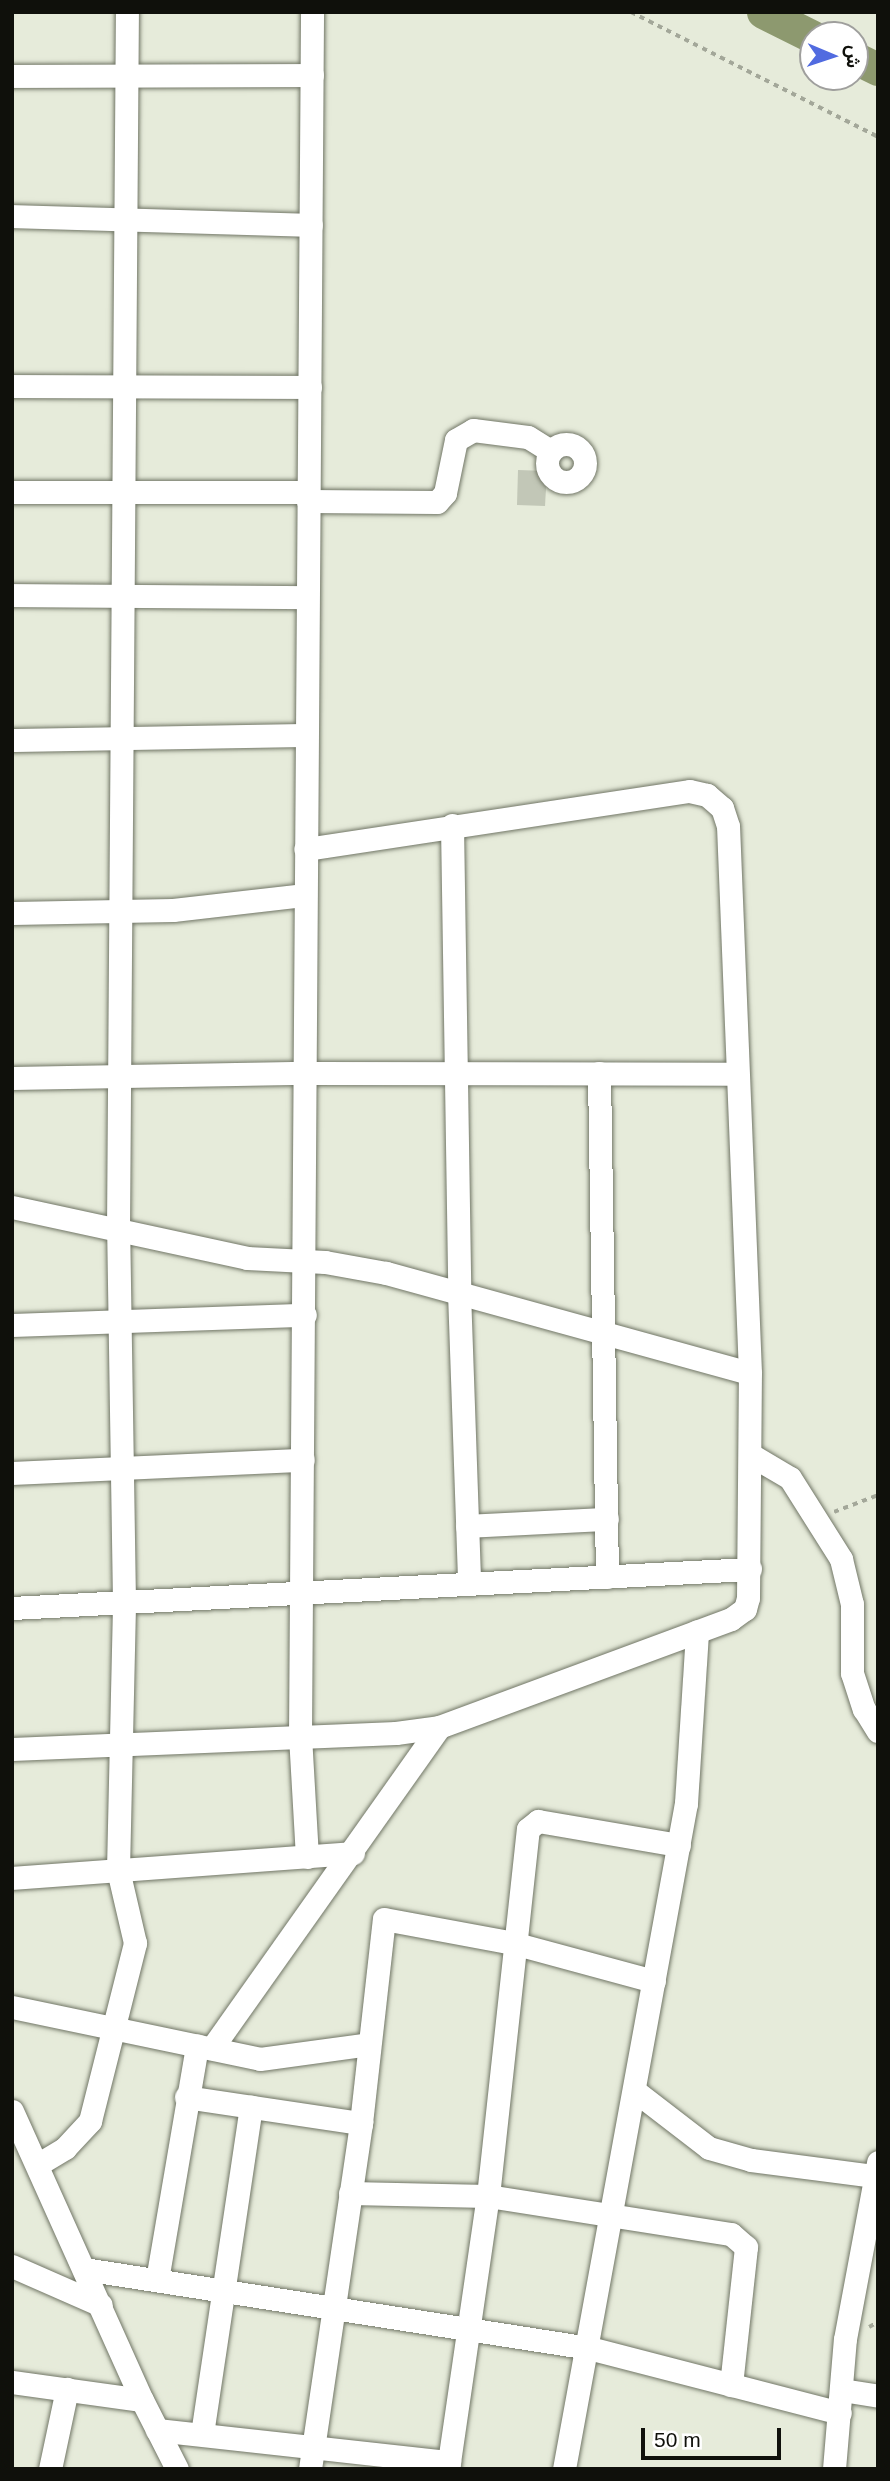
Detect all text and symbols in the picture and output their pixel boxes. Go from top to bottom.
north arrow [799,21,869,91]
text: ش [843,45,864,68]
scale bar [645,2414,785,2458]
text: 50 m [654,2428,701,2451]

